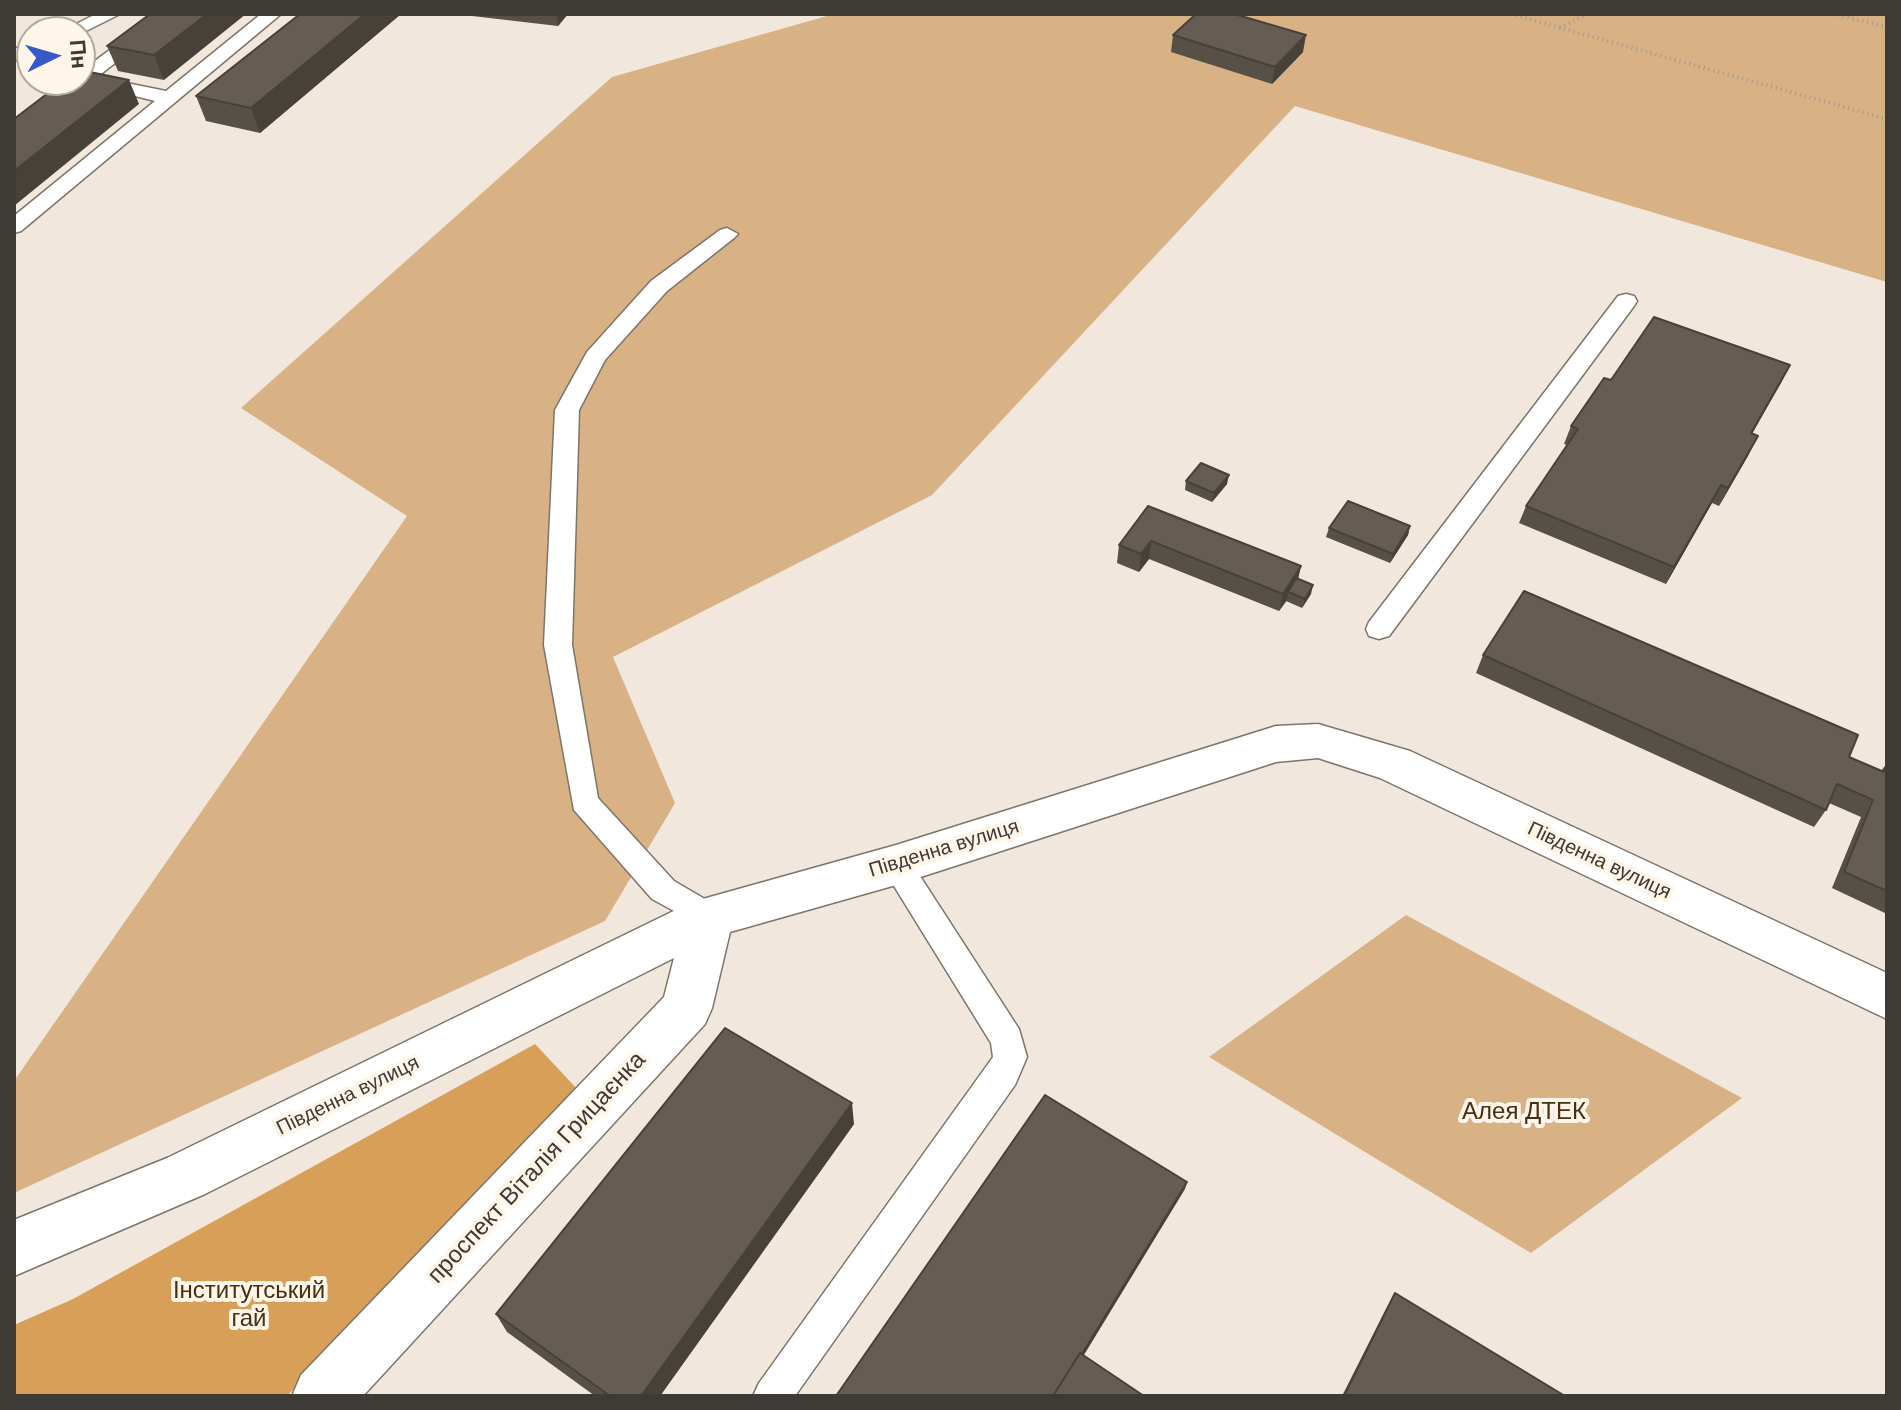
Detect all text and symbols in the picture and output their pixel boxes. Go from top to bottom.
north arrow [16,16,96,96]
text: Пн [65,38,92,70]
street label: Південна вулиця [866,815,1022,883]
street label: Південна вулиця [1523,817,1675,905]
street label: проспект Віталія Грицаєнка [422,1046,652,1290]
street label: Південна вулиця [273,1051,423,1141]
park label: Алея ДТЕК [1462,1098,1586,1126]
park label: Інститутський гай [173,1277,325,1333]

